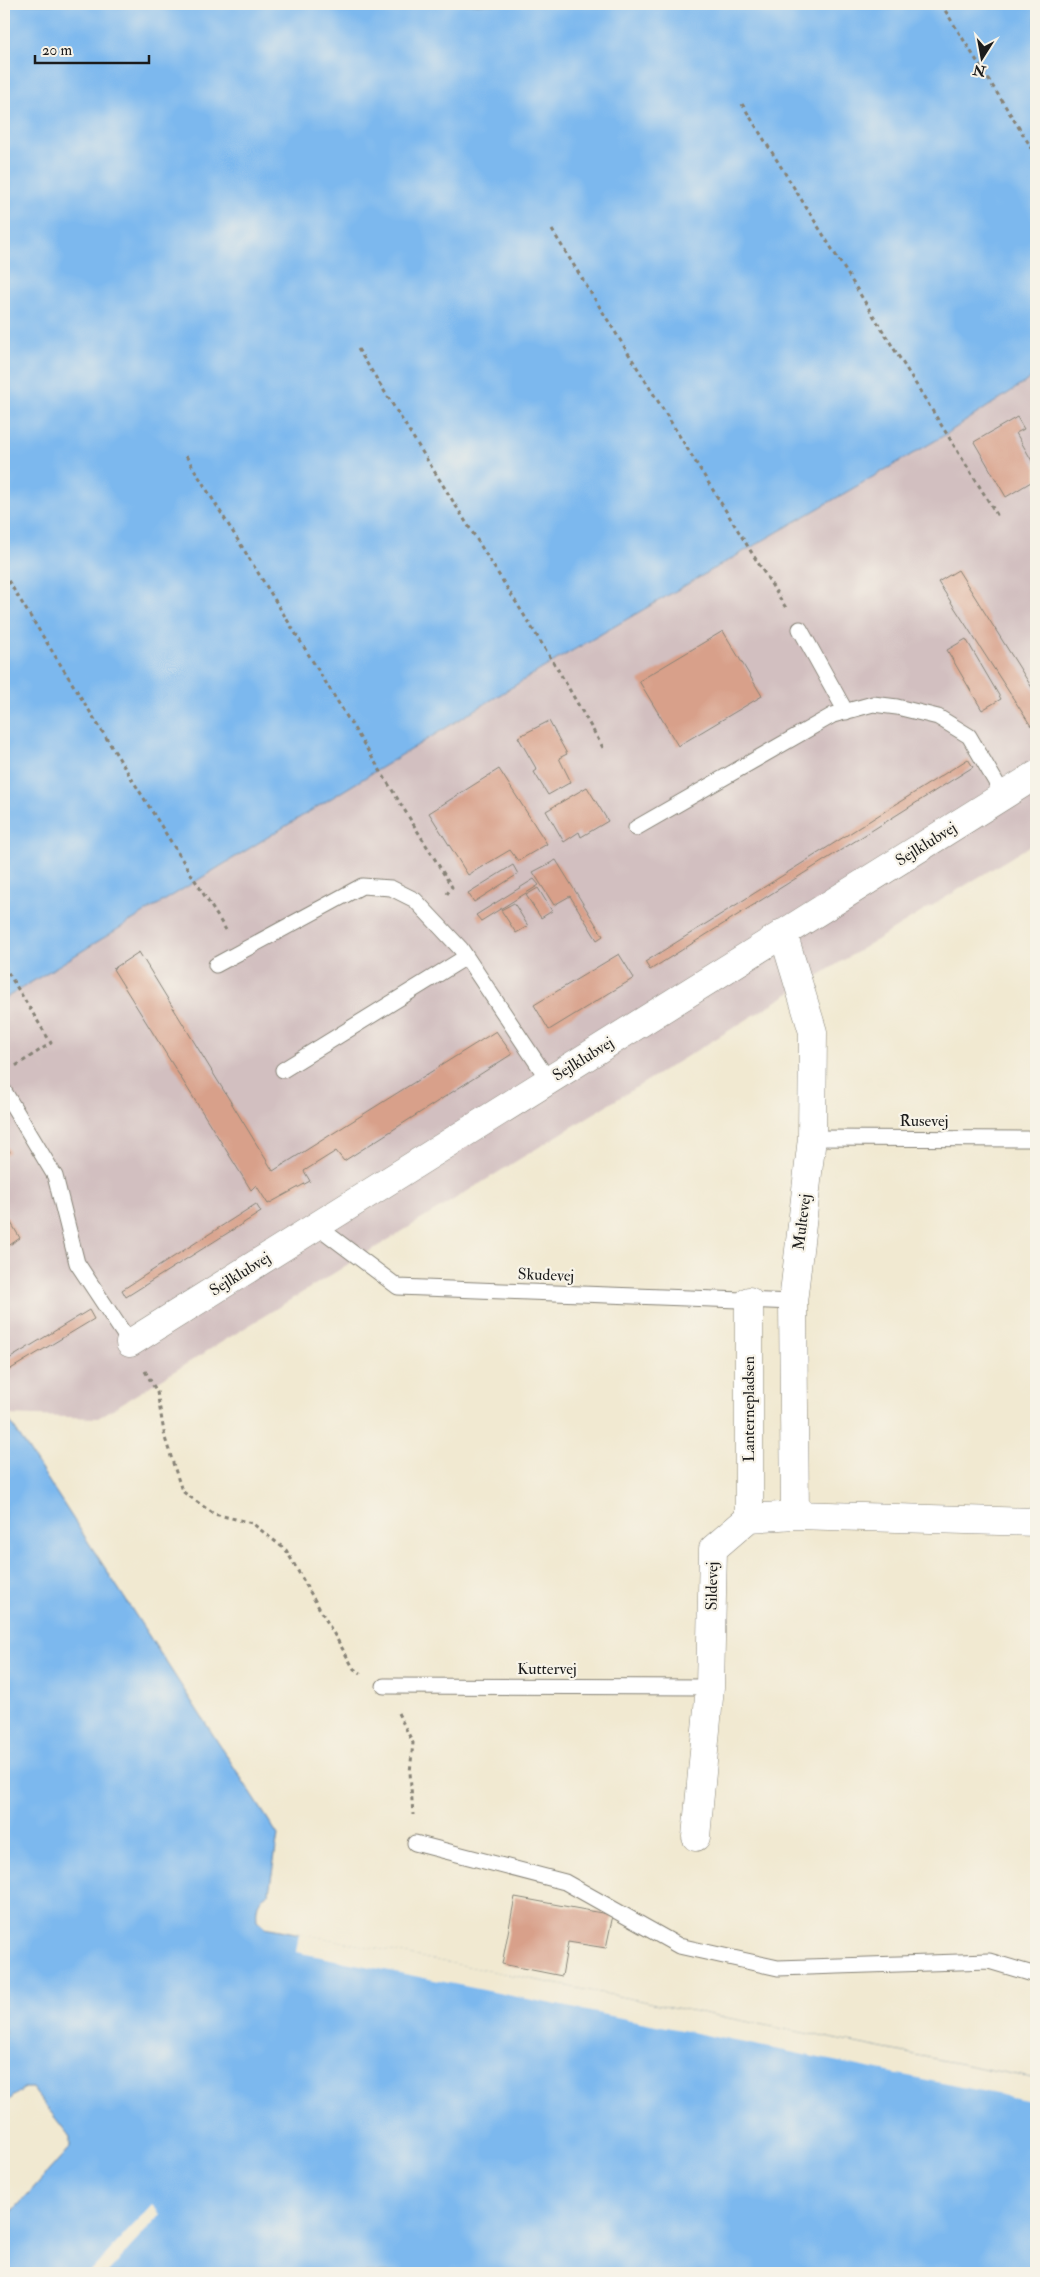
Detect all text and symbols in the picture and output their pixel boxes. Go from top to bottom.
scale bar [35,32,149,64]
north arrow [958,32,1008,82]
text: 20 m [42,41,72,60]
text: N [971,61,988,80]
street label: Sejlklubvej [892,817,960,871]
street label: Sejlklubvej [549,1032,617,1086]
street label: Rusevej [900,1111,948,1131]
street label: Multevej [789,1193,815,1251]
street label: Sejlklubvej [206,1247,274,1301]
street label: Skudevej [517,1264,575,1286]
street label: Lanternepladsen [739,1356,760,1462]
street label: Sildevej [702,1561,722,1611]
street label: Kuttervej [517,1659,577,1679]

